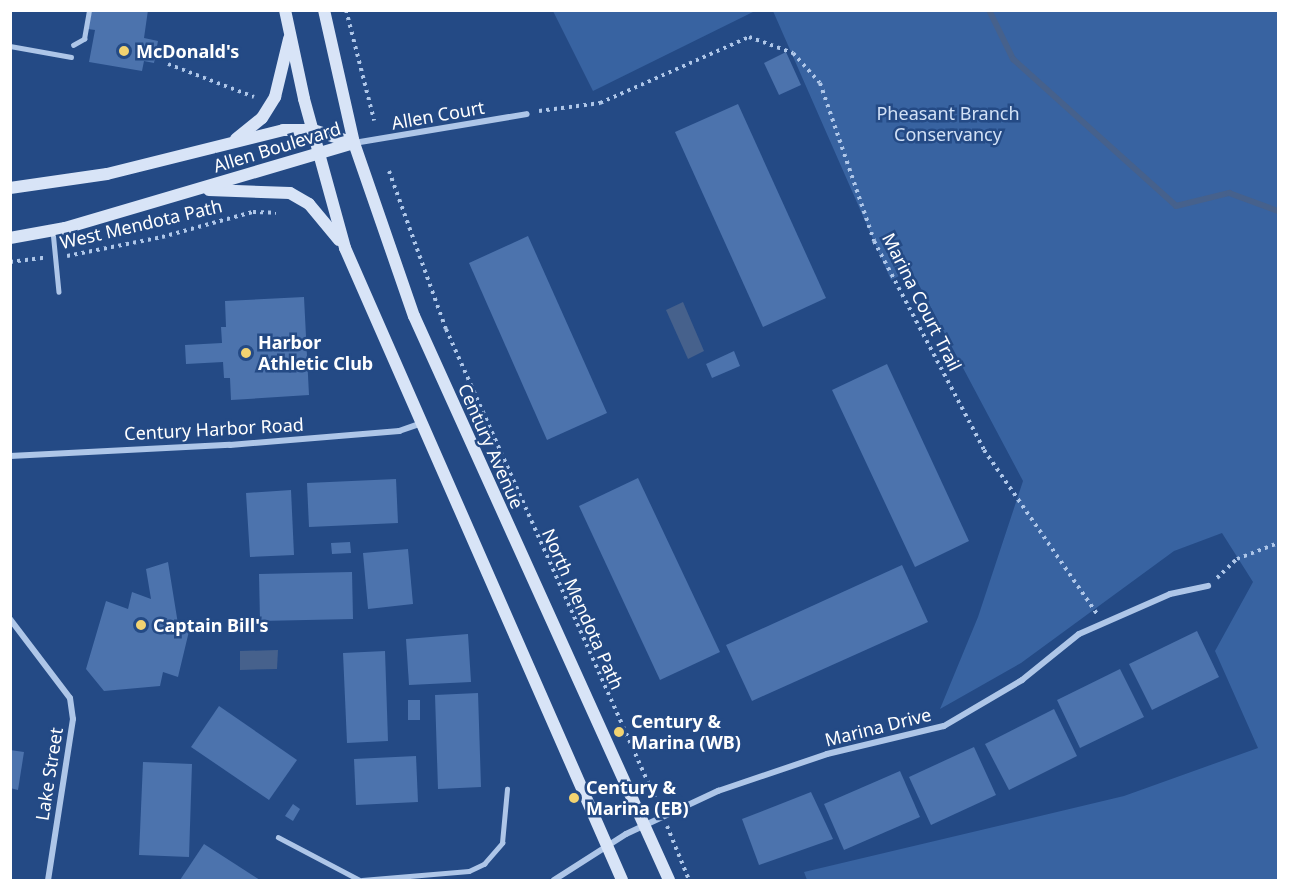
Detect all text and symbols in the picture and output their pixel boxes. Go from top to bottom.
place label: McDonald's [136,40,239,62]
marker: McDonald's [117,44,131,58]
street label: Allen Court [390,96,486,134]
park label: Pheasant Branch Conservancy [876,103,1020,146]
street label: Allen Boulevard [211,117,343,177]
street label: West Mendota Path [58,195,224,253]
street label: Marina Court Trail [878,229,966,375]
place label: Harbor Athletic Club [258,332,373,374]
marker: Harbor Athletic Club [239,346,253,360]
street label: Century Avenue [454,380,528,512]
street label: Century Harbor Road [124,414,304,444]
street label: North Mendota Path [538,525,628,693]
place label: Captain Bill's [153,614,268,636]
marker: Captain Bill's [134,618,148,632]
street label: Marina Drive [823,703,933,751]
place label: Century & Marina (WB) [631,711,741,754]
marker: Century & Marina (WB) [612,725,626,739]
street label: Lake Street [31,726,67,822]
place label: Century & Marina (EB) [586,777,689,820]
marker: Century & Marina (EB) [567,791,581,805]

